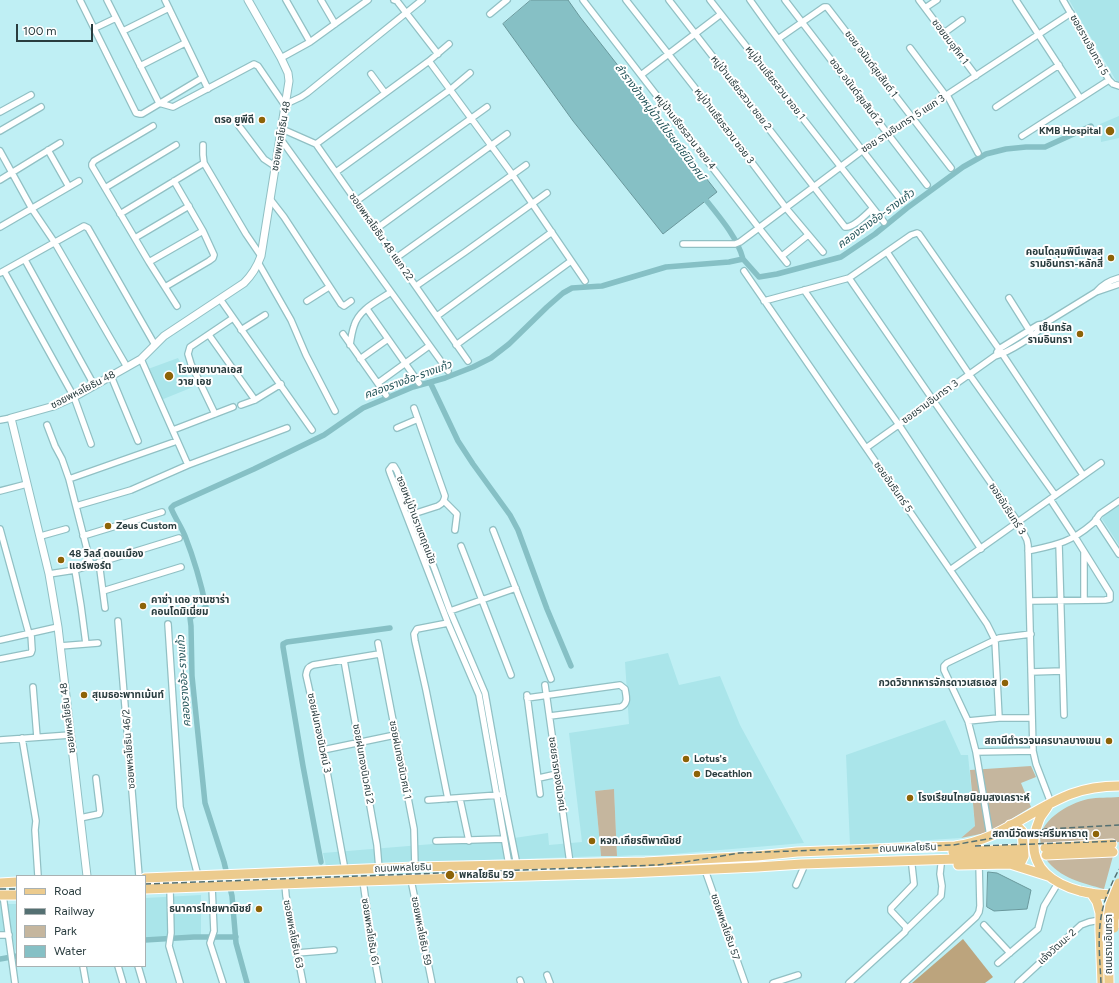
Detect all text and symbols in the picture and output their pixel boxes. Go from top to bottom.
street label: ซอยรามอินทรา 5 [1067,13,1111,77]
scale bar [18,16,95,42]
street label: ซอยชมอุทิศ 1 [929,17,971,67]
text: 100 m [23,24,57,38]
street label: ซอย อนันต์สุขสันต์ 1 [842,28,900,100]
street label: หมู่บ้านเธียรสวน ซอย 1 [742,44,808,122]
street label: หมู่บ้านเธียรสวน ซอย 2 [708,53,774,133]
street label: ซอย อนันต์สุขสันต์ 2 [827,56,885,128]
water label: ลำรางข้างหมู่บ้านไปรษณีย์นิเวศน์ [612,61,708,183]
street label: หมู่บ้านเธียรสวน ซอย 3 [692,86,756,166]
street label: หมู่บ้านเธียรสวน ซอย 4 [652,92,718,172]
street label: ซอย รามอินทรา 5 แยก 3 [859,92,947,156]
street label: ซอยพหลโยธิน 48 [269,100,293,172]
place label: ตรอ ยูพีดี [214,114,254,126]
marker: ตรอ ยูพีดี [257,115,267,125]
place label: KMB Hospital [1039,125,1101,137]
marker: KMB Hospital [1104,125,1116,137]
water label: คลองรางอ้อ-รางแก้ว [835,187,917,251]
street label: ซอยพหลโยธิน 48 แยก 22 [346,191,416,283]
place label: คอนโดลุมพินีเพลส รามอินทรา-หลักสี่ [1026,246,1103,270]
marker: คอนโดลุมพินีเพลส รามอินทรา-หลักสี่ [1106,253,1116,263]
place label: เซ็นทรัล รามอินทรา [1028,322,1072,346]
marker: เซ็นทรัล รามอินทรา [1075,329,1085,339]
water label: คลองรางอ้อ-รางแก้ว [362,358,454,402]
place label: โรงพยาบาลเอส วาย เอช [178,364,242,388]
street label: ซอยพหลโยธิน 48 [49,369,117,411]
marker: โรงพยาบาลเอส วาย เอช [163,370,175,382]
street label: ซอยรามอินทรา 3 [899,377,961,427]
street label: ซอยอัมรินทร์ 5 [871,459,915,515]
street label: ซอยหมู่บ้านราชตฤณมัย [394,474,438,566]
street label: ซอยอัมรินทร์ 3 [986,481,1028,537]
place label: Zeus Custom [116,520,177,532]
marker: Zeus Custom [103,521,113,531]
place label: 48 วิลล์ ดอนเมือง แอร์พอร์ต [69,548,144,572]
marker: 48 วิลล์ ดอนเมือง แอร์พอร์ต [56,555,66,565]
place label: คาซ่า เดอ ซานซาร่า คอนโดมิเนี่ยม [151,594,229,618]
marker: คาซ่า เดอ ซานซาร่า คอนโดมิเนี่ยม [138,601,148,611]
water label: คลองรางอ้อ-รางแก้ว [174,635,194,727]
place label: กวดวิชาทหารจักรดาวเสธเอส [878,677,997,689]
marker: กวดวิชาทหารจักรดาวเสธเอส [1000,678,1010,688]
street label: ซอยพหลโยธิน 48 [58,682,78,754]
place label: สุเมธอะพาทเม้นท์ [92,689,164,701]
marker: สุเมธอะพาทเม้นท์ [79,690,89,700]
street label: ซอยฝนทองนิเวศน์ 3 [305,692,333,774]
street label: ซอยพหลโยธิน 46/2 [120,709,138,789]
street label: ซอยฝนทองนิเวศน์ 1 [386,720,414,800]
street label: ซอยฝนทองนิเวศน์ 2 [350,723,376,805]
place label: สถานีตำรวจนครบาลบางเขน [984,735,1101,747]
street label: ซอยธารทองนิเวศน์ [546,736,568,812]
marker: สถานีตำรวจนครบาลบางเขน [1104,736,1114,746]
place label: Lotus's [694,753,727,765]
marker: Lotus's [681,754,691,764]
place label: Decathlon [705,768,752,780]
marker: Decathlon [692,769,702,779]
place label: โรงเรียนไทยนิยมสงเคราะห์ [918,792,1030,804]
marker: โรงเรียนไทยนิยมสงเคราะห์ [905,793,915,803]
place label: สถานีวัดพระศรีมหาธาตุ [992,828,1088,840]
marker: สถานีวัดพระศรีมหาธาตุ [1091,829,1101,839]
place label: หจก.เกียรติพาณิชย์ [600,835,681,847]
marker: หจก.เกียรติพาณิชย์ [587,836,597,846]
street label: ถนนพหลโยธิน [879,841,937,855]
street label: ถนนพหลโยธิน [374,861,432,875]
marker: พหลโยธิน 59 [444,869,456,881]
place label: พหลโยธิน 59 [459,869,514,881]
legend [16,875,146,967]
text: Road [54,884,82,898]
street label: ซอยพหลโยธิน 57 [708,892,742,962]
street label: ซอยพหลโยธิน 59 [408,896,434,966]
street label: ซอยพหลโยธิน 61 [359,897,381,967]
street label: ซอยพหลโยธิน 63 [280,899,306,969]
place label: ธนาคารไทยพาณิชย์ [169,903,251,915]
text: Railway [54,904,95,918]
marker: ธนาคารไทยพาณิชย์ [254,904,264,914]
street label: ถนนรามอินทรา [1103,914,1115,974]
text: Park [54,924,77,938]
street label: แจ้งวัฒนะ 2 [1035,927,1079,967]
text: Water [54,944,86,958]

